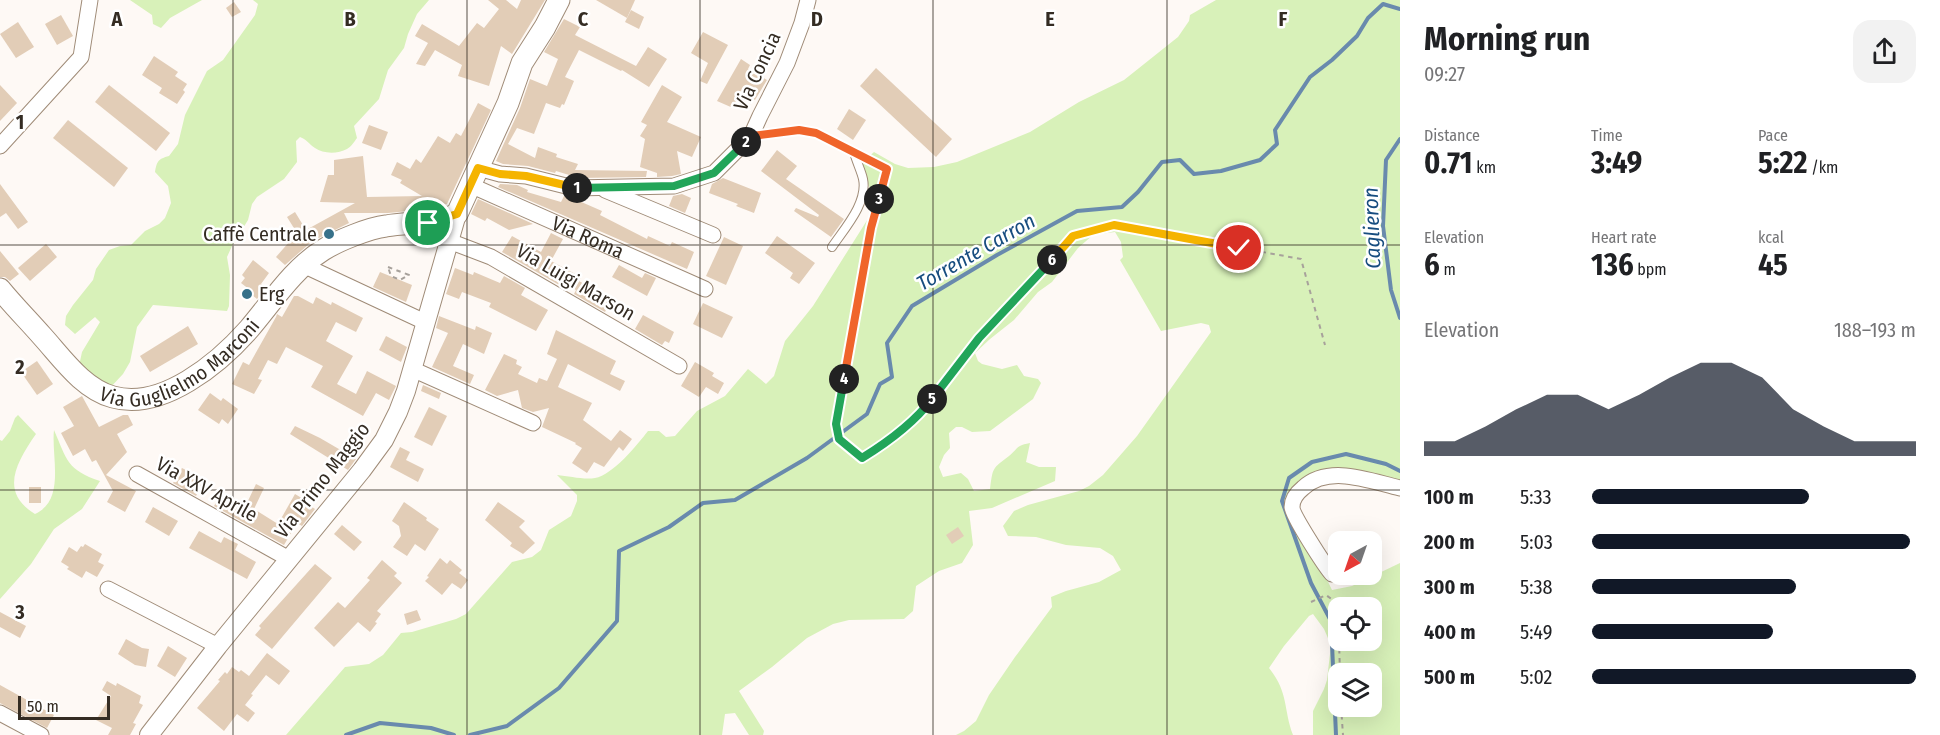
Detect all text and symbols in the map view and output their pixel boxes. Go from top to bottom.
text: A [111,7,124,31]
text: B [344,7,356,31]
text: C [578,7,589,31]
text: D [811,7,823,31]
text: E [1045,7,1055,31]
text: F [1279,7,1288,31]
text: Morning run [1424,19,1590,59]
button: share [1853,20,1916,83]
street label: Via Concia [728,28,786,114]
text: 09:27 [1424,62,1465,86]
text: 1 [16,110,24,134]
text: Distance [1424,126,1480,145]
text: Time [1591,126,1623,145]
text: Pace [1758,126,1788,145]
pin: 2 [731,127,761,157]
text: 2 [742,132,750,151]
text: 0.71 [1424,145,1473,181]
text: 3:49 [1591,145,1642,181]
text: 5:22 [1758,145,1807,181]
text: km [1473,158,1496,177]
text: /km [1807,158,1838,177]
pin: 1 [562,173,592,203]
text: 1 [574,178,580,197]
pin: 3 [864,184,894,214]
water label: Caglieron [1358,187,1386,269]
text: 3 [875,189,883,208]
pin [402,197,453,248]
icon: arrive [411,206,444,239]
water label: Torrente Carron [912,208,1040,296]
street label: Via Roma [548,211,628,264]
place label: Caffè Centrale [203,222,317,246]
pin [1213,222,1264,273]
marker: Caffè Centrale [322,227,336,241]
text: Elevation [1424,228,1484,247]
text: Heart rate [1591,228,1657,247]
text: kcal [1758,228,1784,247]
icon: check [1222,231,1255,264]
street label: Via Luigi Marson [512,238,640,326]
pin: 6 [1037,245,1067,275]
text: 6 [1424,247,1440,283]
text: 136 [1591,247,1634,283]
text: 45 [1758,247,1788,283]
text: 6 [1048,250,1056,269]
text: m [1440,260,1456,279]
text: bpm [1634,260,1667,279]
place label: Erg [259,282,285,306]
marker: Erg [240,287,254,301]
street label: Via Guglielmo Marconi [96,314,264,412]
text: Elevation [1424,318,1499,342]
text: 188–193 m [1834,318,1916,342]
text: 2 [14,355,25,379]
pin: 4 [829,364,859,394]
text: 4 [840,369,848,388]
pin: 5 [917,384,947,414]
text: 5 [928,389,936,408]
street label: Via Primo Maggio [269,417,375,543]
street label: Via XXV Aprile [152,451,262,527]
text: 100 m [1424,485,1474,509]
text: 5:33 [1520,485,1552,509]
text: 200 m [1424,530,1475,554]
text: 5:03 [1520,530,1553,554]
north arrow [1328,531,1382,585]
map controls [1328,531,1382,717]
text: 300 m [1424,575,1475,599]
text: 5:38 [1520,575,1553,599]
button: locate [1328,597,1382,651]
text: 3 [14,600,25,624]
text: 400 m [1424,620,1476,644]
text: 5:49 [1520,620,1552,644]
button: layers [1328,663,1382,717]
text: 500 m [1424,665,1475,689]
text: 5:02 [1520,665,1552,689]
scale bar [18,693,110,720]
text: 50 m [27,697,59,716]

